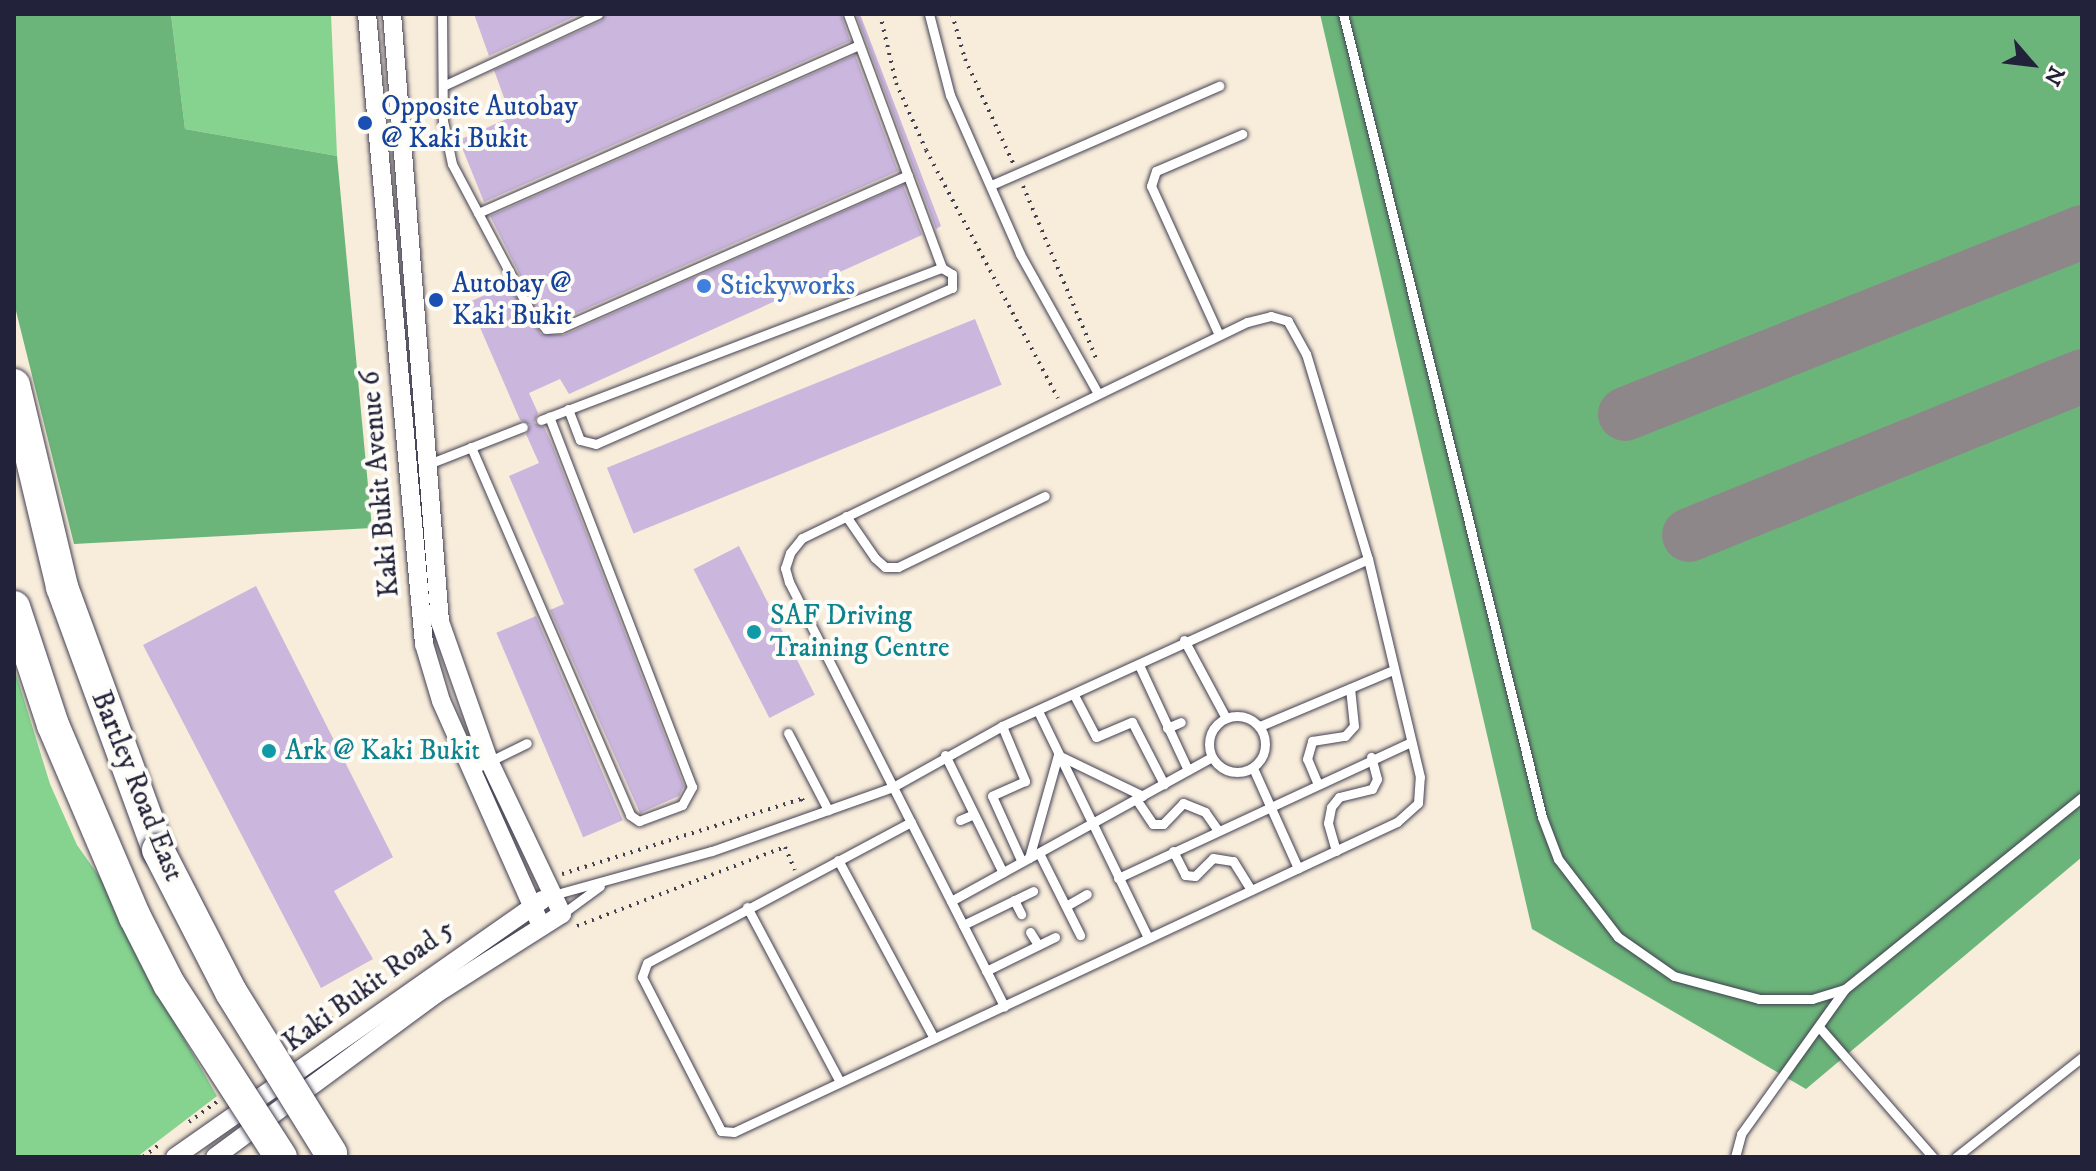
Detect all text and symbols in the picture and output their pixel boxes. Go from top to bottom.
north arrow [1992,24,2072,104]
text: N [2037,61,2070,90]
place label: Opposite Autobay @ Kaki Bukit [381,90,578,156]
marker: Opposite Autobay @ Kaki Bukit [356,114,374,132]
place label: Autobay @ Kaki Bukit [452,267,572,333]
place label: Stickyworks [720,269,855,303]
marker: Stickyworks [695,277,713,295]
marker: Autobay @ Kaki Bukit [427,291,445,309]
street label: Kaki Bukit Avenue 6 [353,369,407,599]
place label: SAF Driving Training Centre [770,599,950,665]
marker: SAF Driving Training Centre [745,623,763,641]
street label: Bartley Road East [84,686,190,886]
place label: Ark @ Kaki Bukit [285,734,480,768]
marker: Ark @ Kaki Bukit [260,742,278,760]
street label: Kaki Bukit Road 5 [277,913,461,1059]

